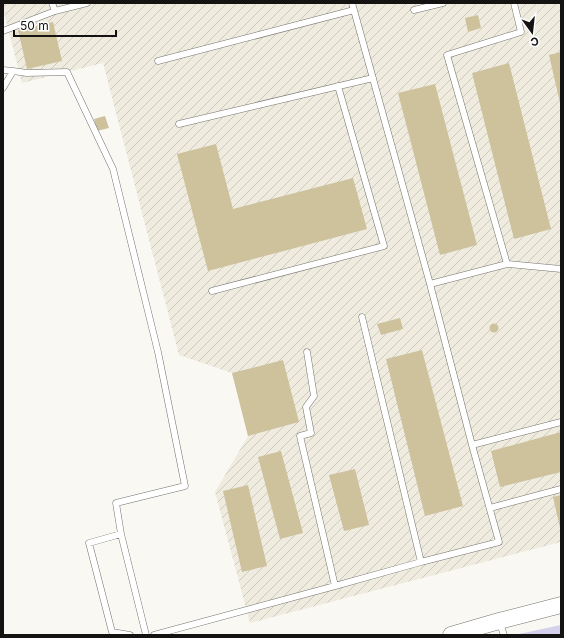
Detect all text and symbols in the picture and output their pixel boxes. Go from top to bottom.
scale bar [14,12,116,38]
north arrow [512,12,552,52]
text: 50 m [20,18,49,33]
text: С [529,34,540,49]

